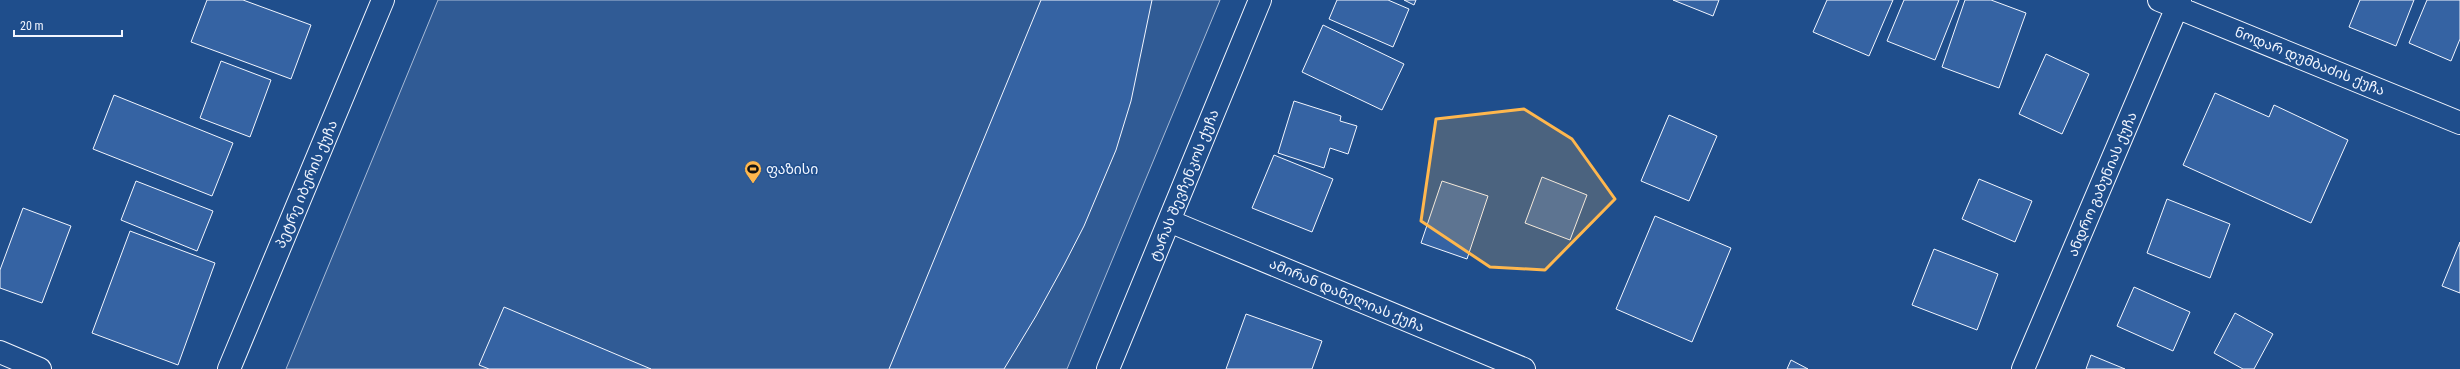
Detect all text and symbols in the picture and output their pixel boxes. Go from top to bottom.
scale bar [14,12,122,38]
text: 20 m [20,19,44,33]
street label: ნოდარ დუმბაძის ქუჩა [2232,24,2387,99]
street label: ტარას შევჩენკოს ქუჩა [1146,107,1223,264]
street label: ანდრო გაბუნიას ქუჩა [2064,109,2141,259]
street label: პეტრე იბერის ქუჩა [272,118,341,251]
sports icon: ფაზისი [743,159,763,184]
place label: ფაზისი [766,161,818,178]
street label: ამირან დანელიას ქუჩა [1267,255,1427,336]

